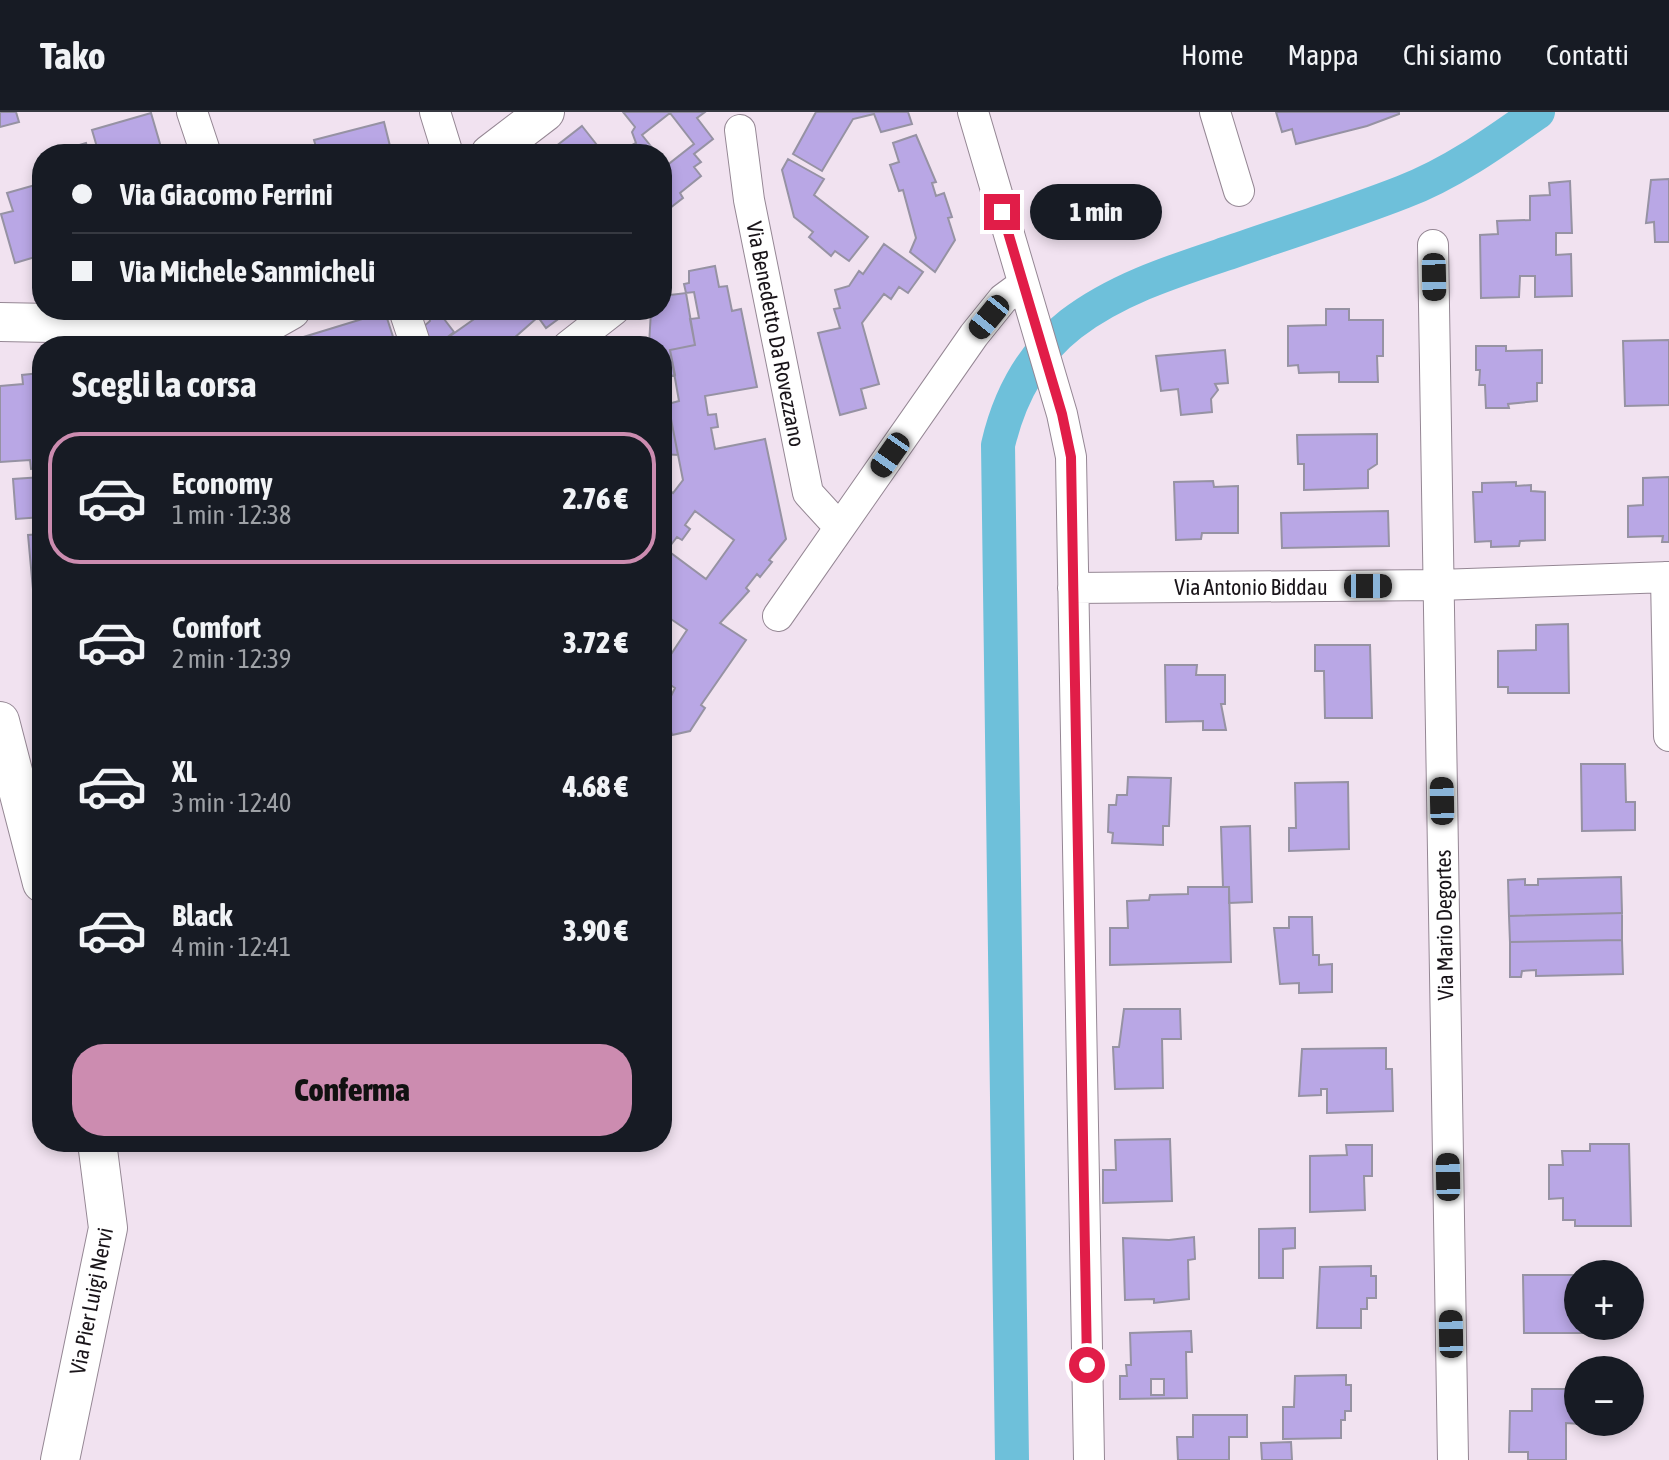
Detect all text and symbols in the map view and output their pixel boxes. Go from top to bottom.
text: Tako [40,34,106,77]
text: Home [1181,39,1244,71]
text: Mappa [1288,39,1359,71]
text: Chi siamo [1403,39,1502,71]
text: Contatti [1546,39,1629,71]
text: Via Giacomo Ferrini [120,177,333,211]
callout: 1 min [1030,184,1162,240]
route end [984,194,1020,230]
text: 1 min [1069,197,1123,227]
street label: Via Benedetto Da Rovezzano [741,219,811,449]
car [1422,253,1446,301]
text: Via Michele Sanmicheli [120,254,375,288]
car [965,291,1013,343]
text: Scegli la corsa [72,363,257,405]
car [866,428,914,482]
icon: car [76,462,148,534]
text: Economy [172,466,273,500]
text: 2.76 € [563,481,628,515]
text: 1 min · 12:38 [172,500,291,530]
street label: Via Antonio Biddau [1174,574,1328,600]
car [1344,574,1392,598]
icon: car [76,606,148,678]
text: Comfort [172,610,261,644]
text: 3.72 € [563,625,628,659]
text: 2 min · 12:39 [172,644,291,674]
icon: car [76,750,148,822]
text: XL [172,754,197,788]
text: 4.68 € [563,769,628,803]
car [1430,777,1454,825]
text: 3 min · 12:40 [172,788,291,818]
street label: Via Mario Degortes [1430,849,1458,1001]
icon: car [76,894,148,966]
text: Black [172,898,232,932]
text: 3.90 € [563,913,628,947]
text: 4 min · 12:41 [172,932,291,962]
button: Conferma [72,1044,632,1136]
car [1436,1153,1460,1201]
street label: Via Pier Luigi Nervi [64,1225,118,1377]
map controls [1564,1260,1644,1436]
button: + [1564,1260,1644,1340]
car [1439,1310,1463,1358]
route start [1069,1347,1105,1383]
button: − [1564,1356,1644,1436]

